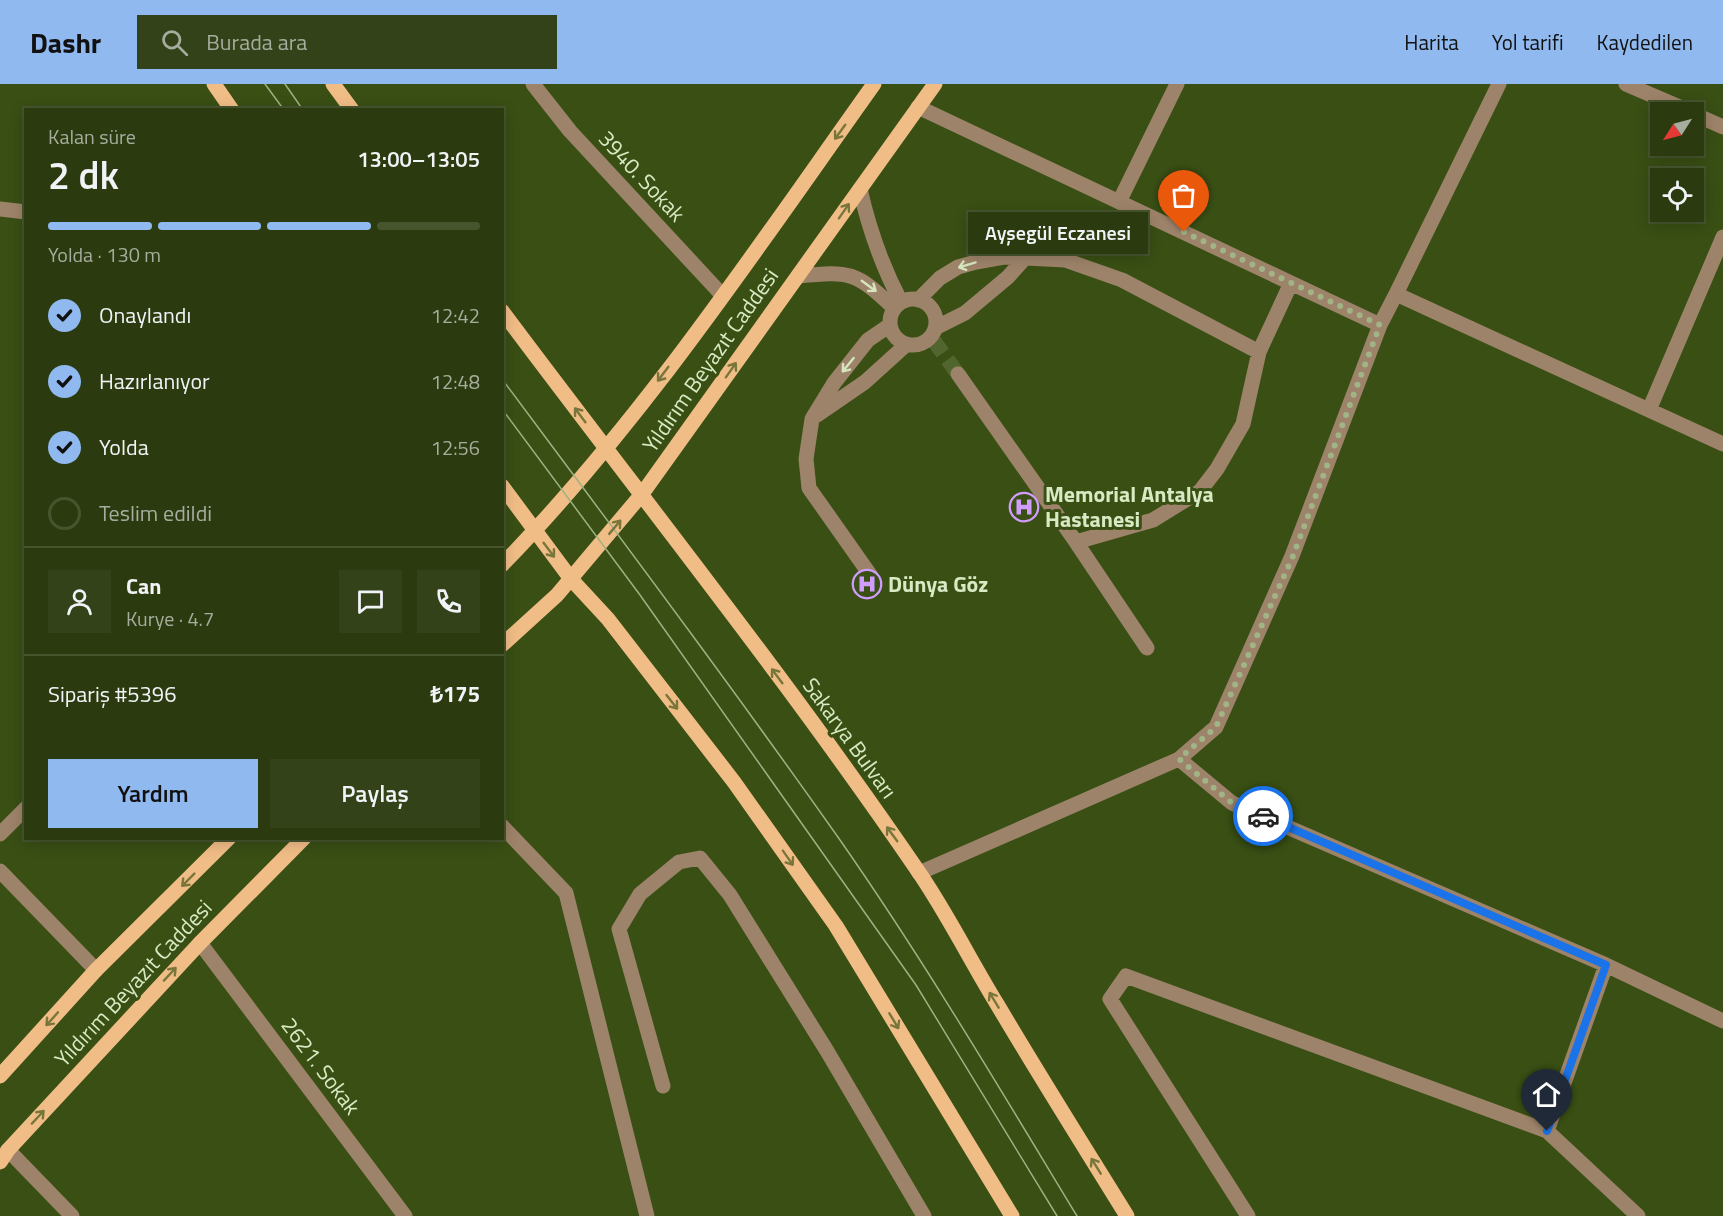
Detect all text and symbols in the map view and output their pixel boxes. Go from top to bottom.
search box [137,15,557,69]
text: Dashr [30,21,101,64]
text: Burada ara [206,25,307,59]
icon: search [158,26,191,59]
text: Harita [1404,26,1459,58]
text: Yol tarifi [1492,26,1564,58]
text: Kaydedilen [1597,26,1693,58]
north arrow [1650,102,1704,156]
map controls [1650,102,1704,222]
text: Kalan süre [48,121,136,152]
street label: 3940. Sokak [591,123,694,230]
one-way arrow [834,123,846,139]
text: 13:00–13:05 [357,142,480,176]
text: 2 dk [48,145,119,204]
button: locate [1650,168,1704,222]
pin [1158,170,1209,232]
icon: bag [1167,179,1200,212]
one-way arrow [838,204,850,220]
callout: Ayşegül Eczanesi [968,211,1148,253]
text: Ayşegül Eczanesi [985,217,1131,248]
text: Yolda · 130 m [48,239,161,270]
one-way arrow [958,260,977,271]
street label: Yıldırım Beyazıt Caddesi [633,261,787,459]
one-way arrow [861,280,877,292]
text: Onaylandı [99,298,191,332]
icon: check [48,299,81,332]
text: 12:42 [431,300,480,331]
one-way arrow [842,357,855,373]
one-way arrow [725,363,737,379]
text: Hazırlanıyor [99,364,210,398]
icon: check [48,365,81,398]
one-way arrow [657,365,670,381]
text: 12:48 [431,366,480,397]
one-way arrow [574,408,587,424]
text: Yolda [99,430,149,464]
icon: check [48,431,81,464]
text: 12:56 [431,432,480,463]
place label: Memorial Antalya Hastanesi [1045,477,1214,536]
hospital icon: Memorial Antalya Hastanesi [1008,491,1040,523]
text: Teslim edildi [99,496,212,530]
one-way arrow [608,520,622,535]
one-way arrow [543,542,555,558]
place label: Dünya Göz [888,567,988,601]
hospital icon: Dünya Göz [851,568,883,600]
text: Can [126,569,161,603]
button: person [48,570,111,633]
button: chat [339,570,402,633]
button: phone [417,570,480,633]
text: Kurye · 4.7 [126,603,214,634]
one-way arrow [771,669,783,685]
street label: Sakarya Bulvarı [794,670,906,806]
text: Sipariş #5396 [48,677,176,711]
text: ₺175 [430,677,480,711]
one-way arrow [665,693,678,709]
button: Yardım [48,759,258,828]
button: Paylaş [270,759,480,828]
courier [1233,786,1293,846]
icon: car [1247,800,1280,833]
one-way arrow [886,827,898,843]
one-way arrow [782,849,794,866]
one-way arrow [180,872,195,887]
street label: Yıldırım Beyazıt Caddesi [46,892,220,1074]
one-way arrow [163,967,178,982]
one-way arrow [988,992,1000,1009]
street label: 2621. Sokak [273,1010,369,1122]
one-way arrow [45,1011,59,1026]
one-way arrow [889,1012,901,1029]
pin [1521,1069,1572,1131]
icon: home [1530,1078,1563,1111]
one-way arrow [31,1110,45,1125]
one-way arrow [1090,1158,1102,1175]

